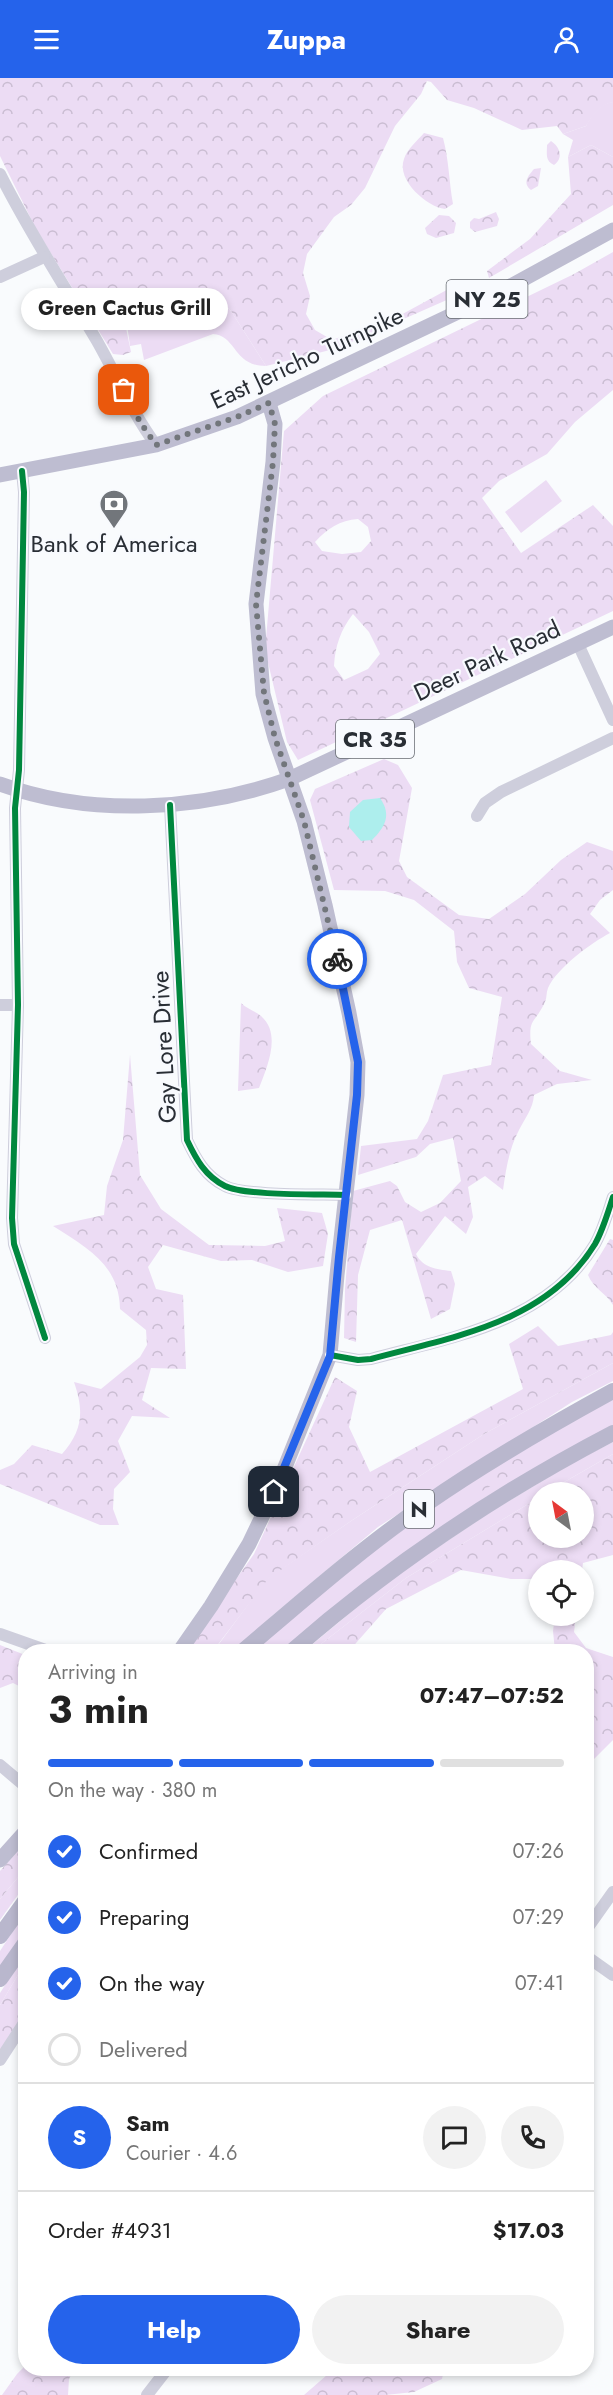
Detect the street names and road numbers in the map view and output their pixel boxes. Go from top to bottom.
road number: NY 25 [446,280,528,318]
street label: East Jericho Turnpike [204,297,409,418]
street label: Deer Park Road [408,611,566,710]
road number: CR 35 [336,720,414,758]
street label: Gay Lore Drive [142,970,185,1124]
road number: N [404,1490,434,1528]

